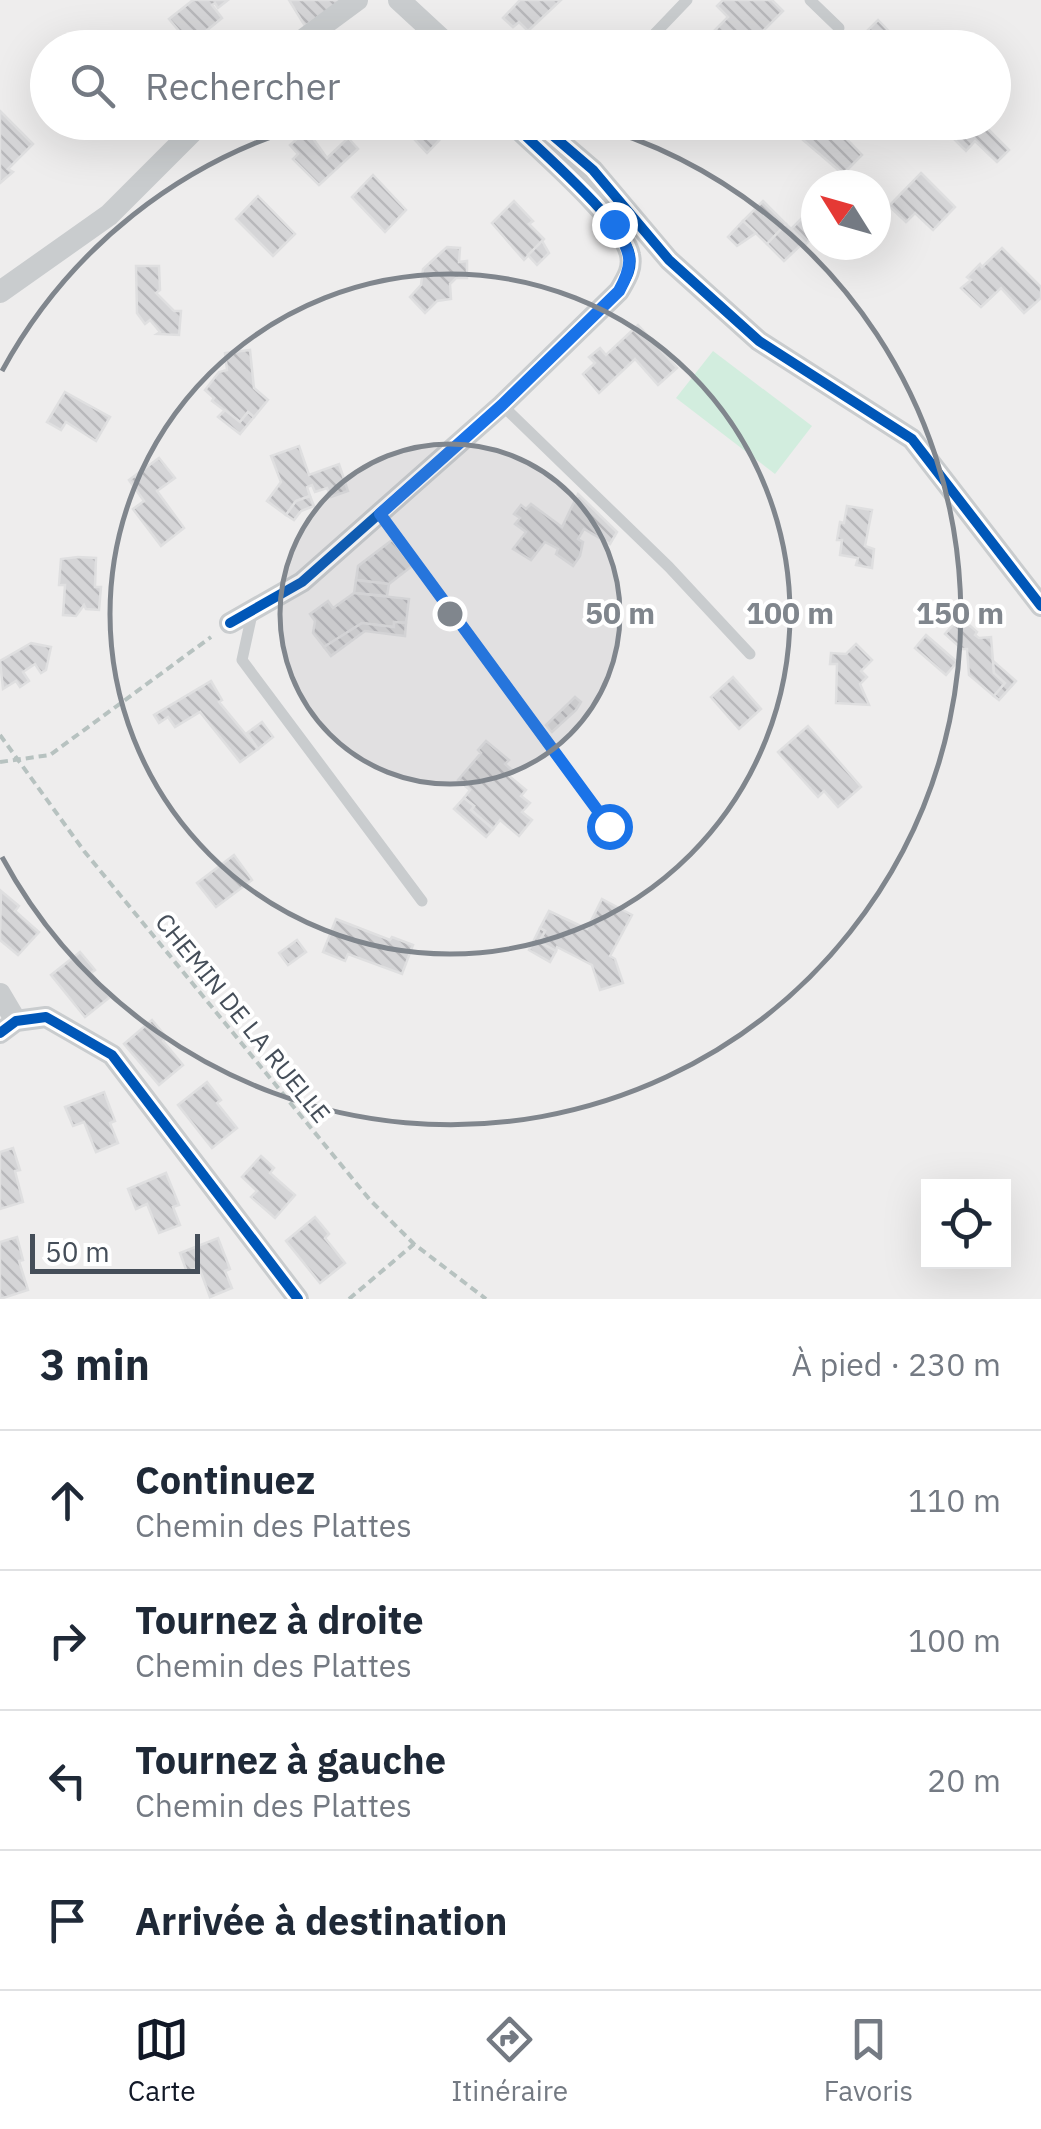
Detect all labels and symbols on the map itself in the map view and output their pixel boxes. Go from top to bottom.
north arrow [801,170,891,260]
route end [592,202,638,248]
text: 50 m [585,593,655,632]
text: 100 m [746,593,834,632]
text: 150 m [916,593,1004,632]
centre of rings [432,596,468,632]
route start [587,804,633,850]
street label: CHEMIN DE LA RUELLE [149,906,338,1129]
scale bar [30,1229,200,1274]

